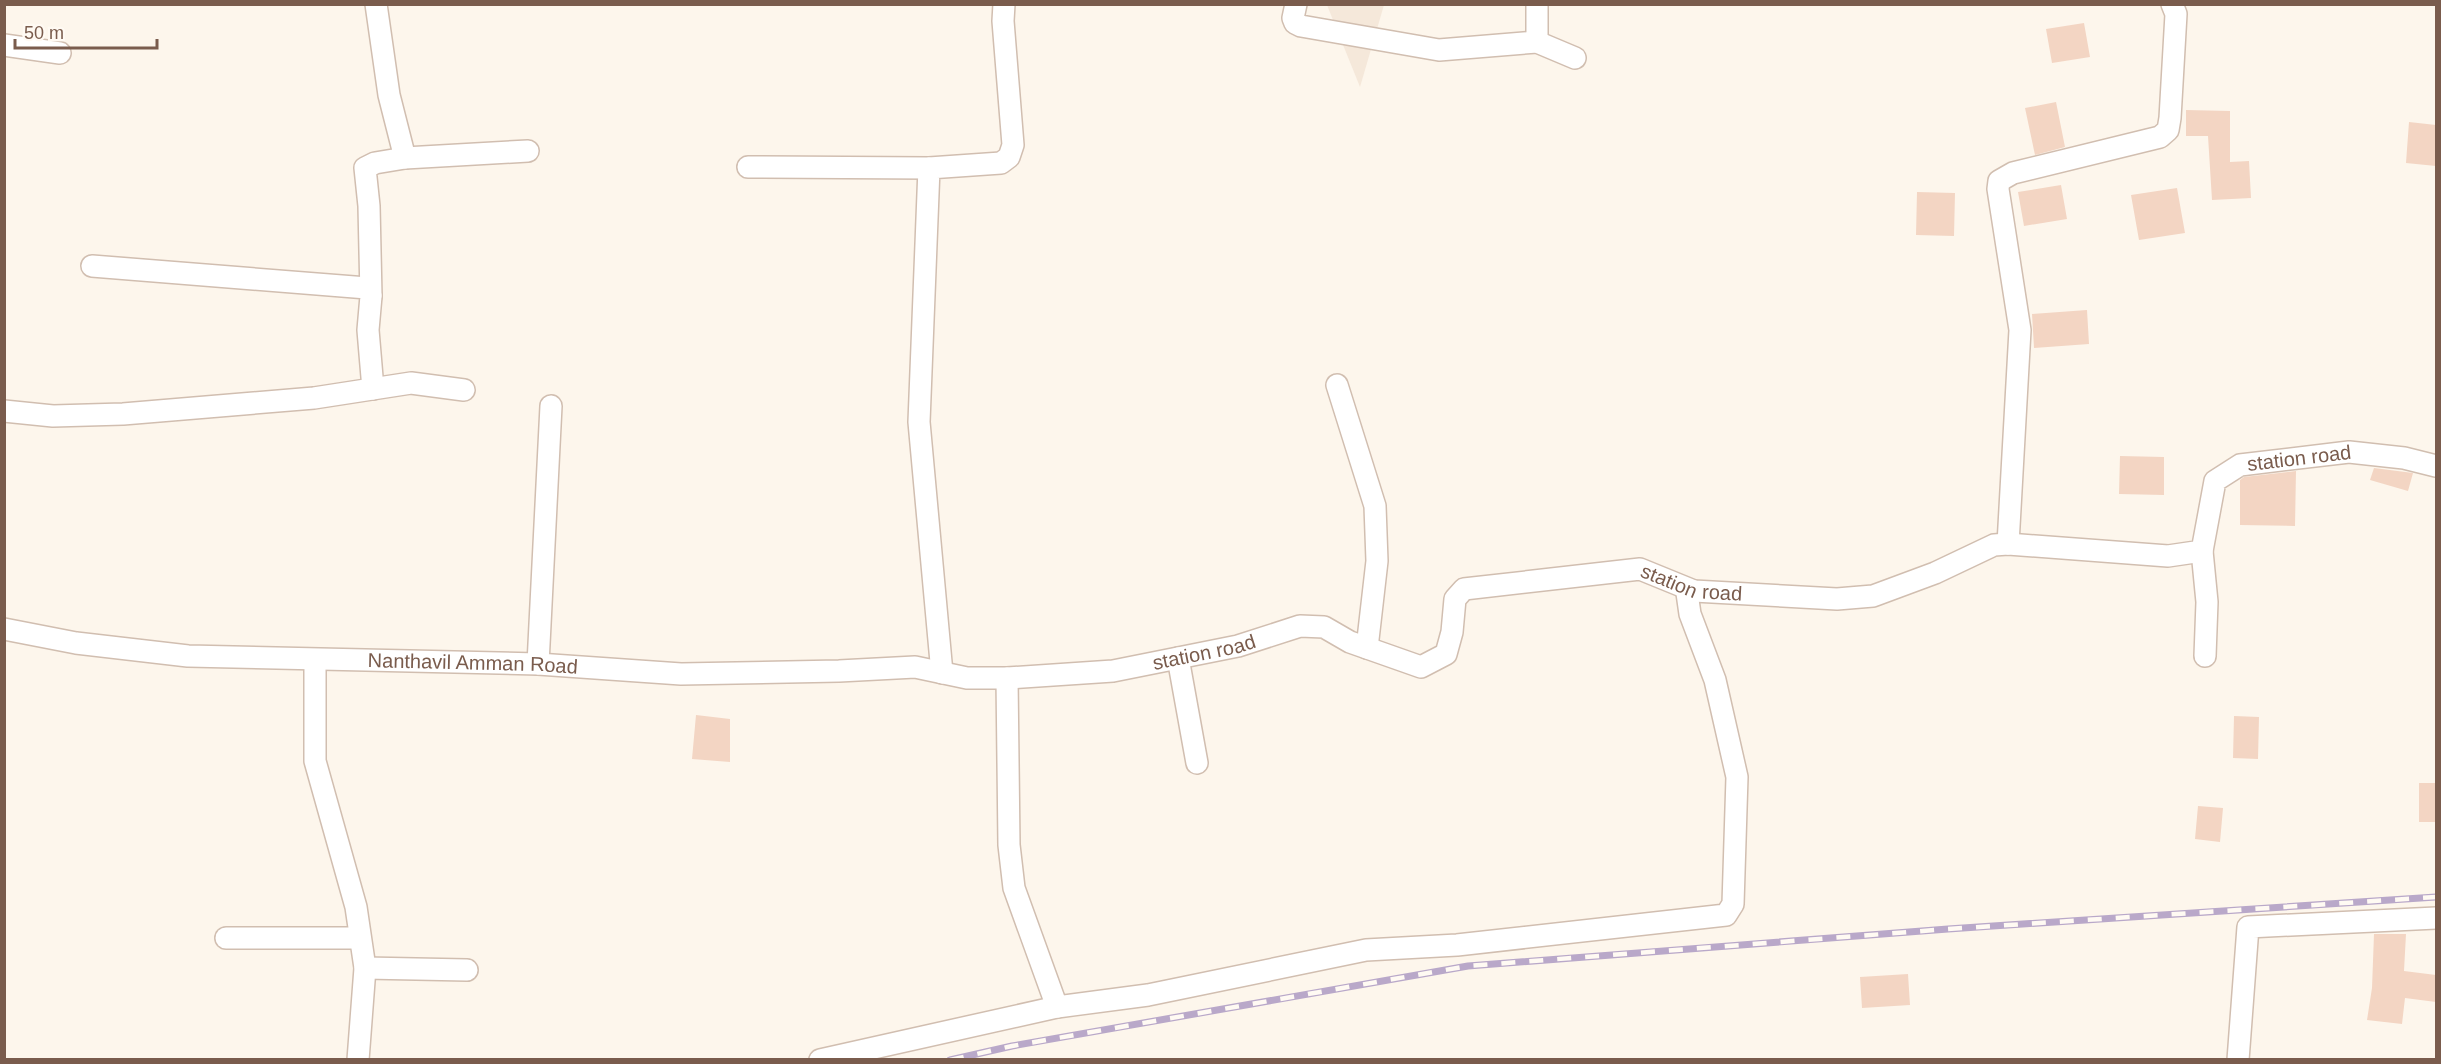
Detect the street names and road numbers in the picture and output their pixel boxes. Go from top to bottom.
street label: station road [2246,441,2352,475]
street label: station road [1638,560,1743,605]
street label: station road [1151,630,1258,674]
street label: Nanthavil Amman Road [367,649,579,678]

